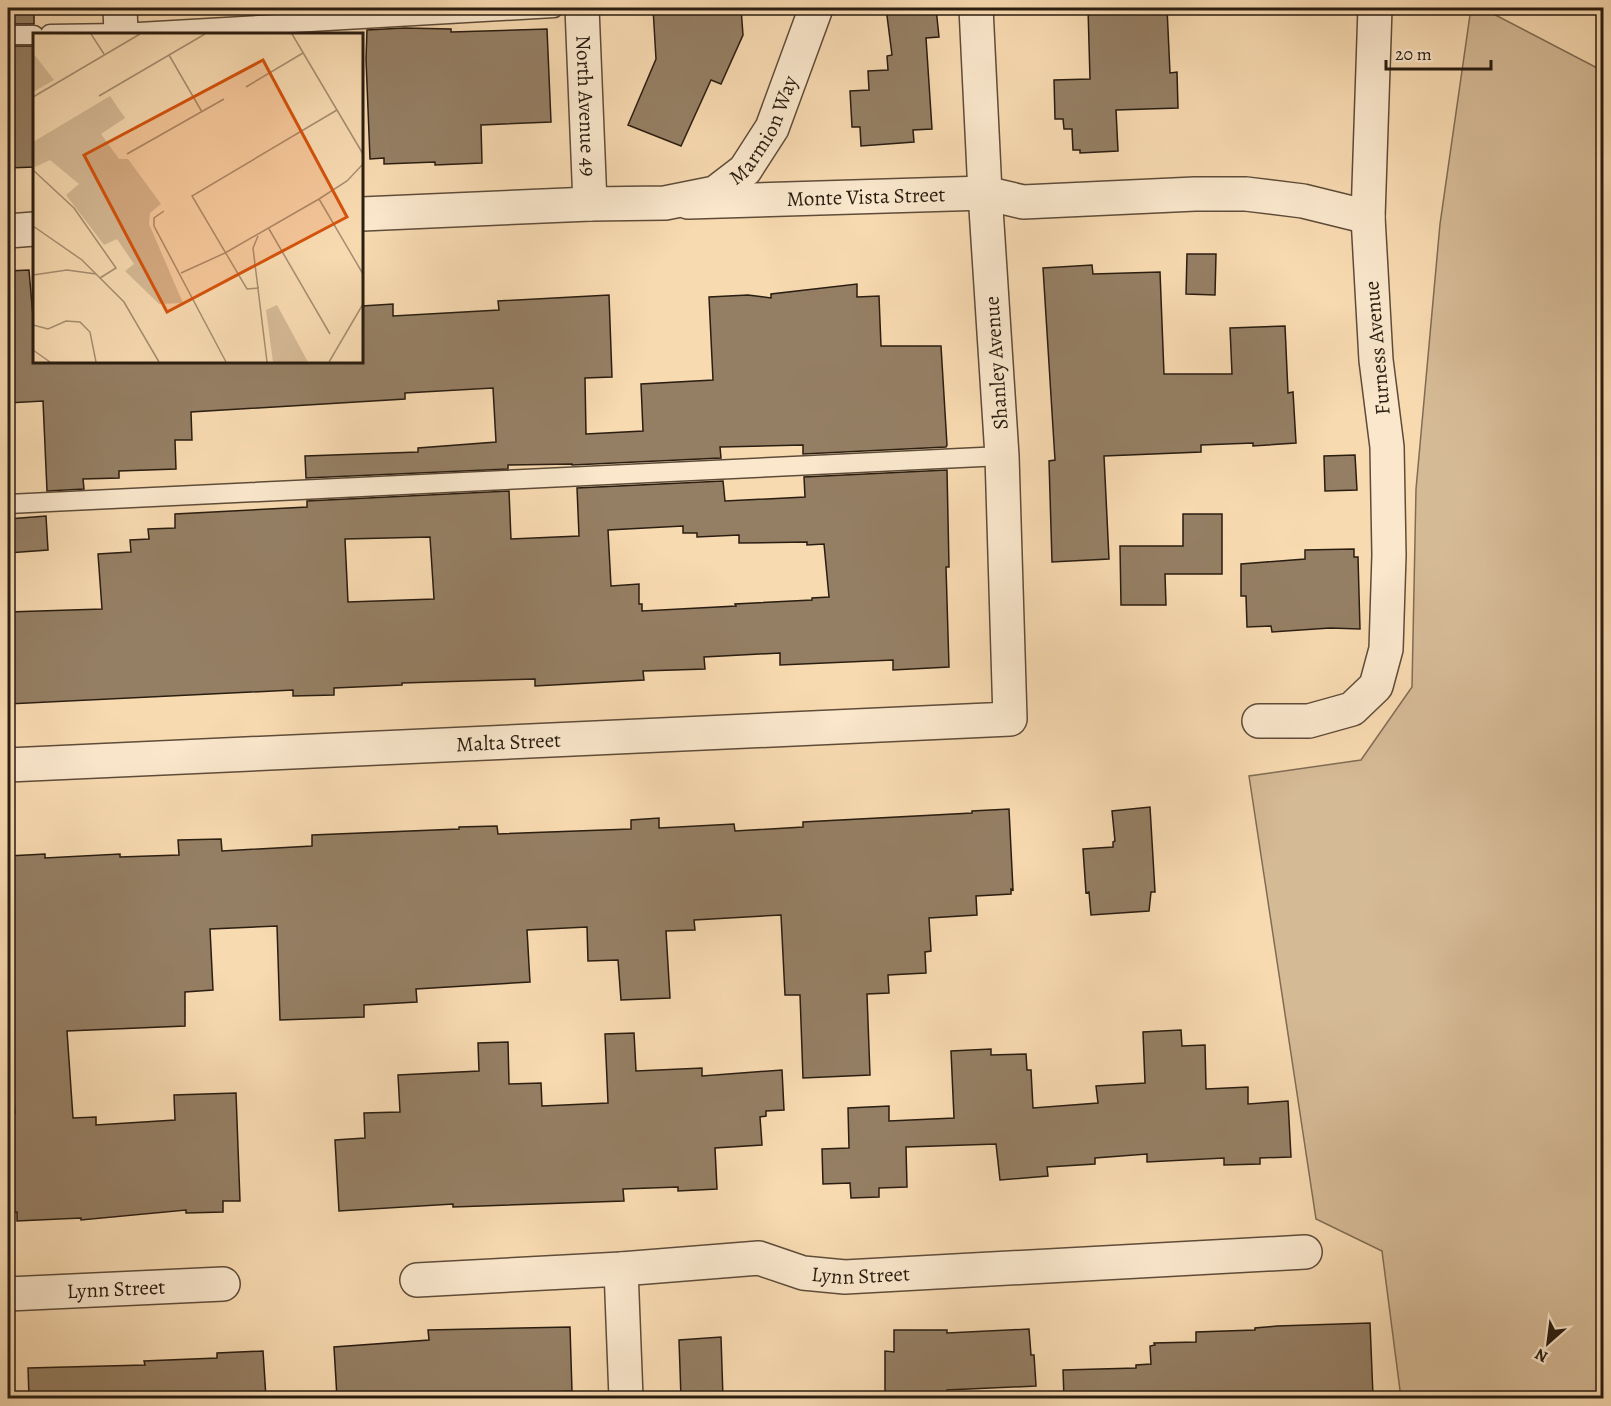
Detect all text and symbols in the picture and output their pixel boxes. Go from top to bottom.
inset map [33,33,363,363]
scale bar [1386,33,1491,71]
street label: North Avenue 49 [569,35,603,177]
text: 20 m [1395,42,1432,66]
street label: Marmion Way [723,71,804,191]
street label: Monte Vista Street [786,180,946,213]
street label: Furness Avenue [1357,280,1397,416]
street label: Shanley Avenue [977,295,1015,431]
street label: Malta Street [455,726,562,758]
street label: Lynn Street [810,1259,911,1291]
street label: Lynn Street [66,1273,166,1305]
north arrow [1518,1313,1578,1373]
text: N [1531,1343,1552,1368]

